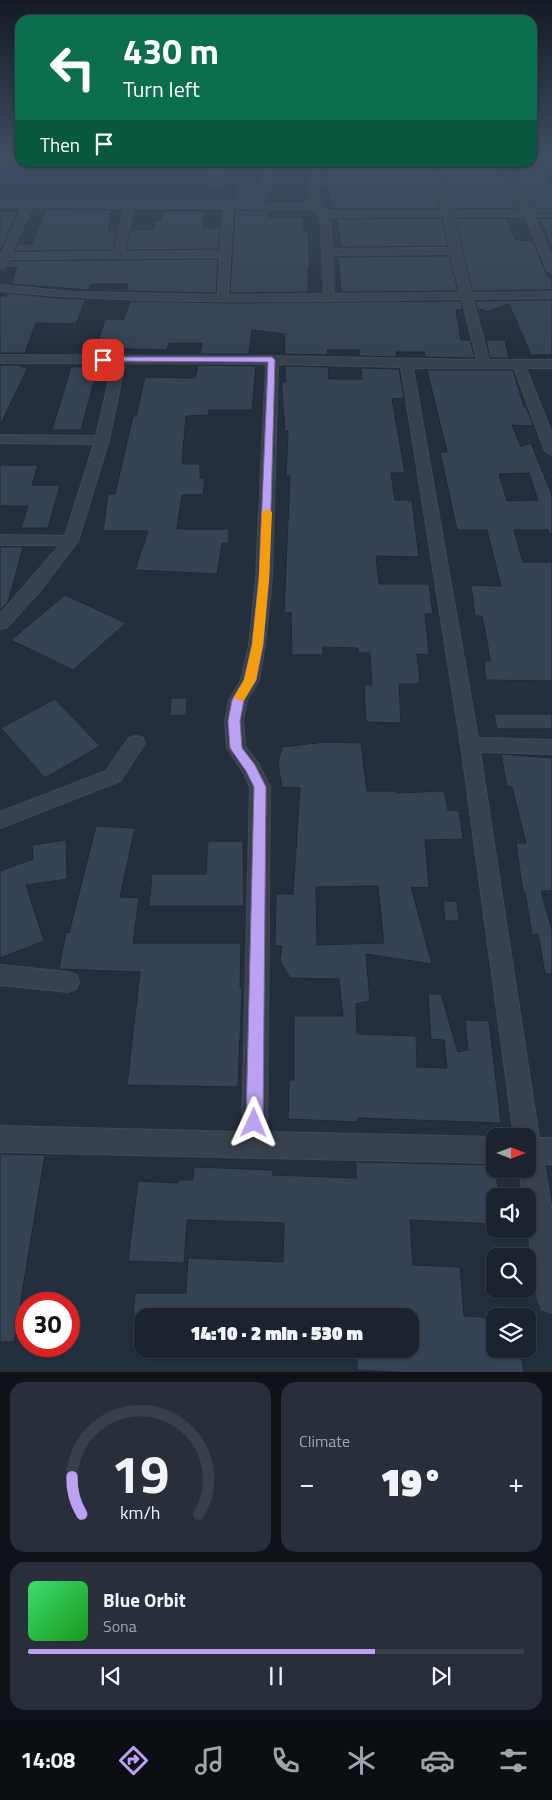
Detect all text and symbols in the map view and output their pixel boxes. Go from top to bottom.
text: 430 m [123,24,219,78]
icon: left [40,35,105,100]
text: Turn left [123,72,200,106]
text: Then [40,130,80,159]
icon: arrive [90,130,118,158]
pin [82,339,124,381]
icon: arrive [89,346,117,374]
position arrow [227,1096,279,1148]
north arrow [486,1128,536,1178]
map controls [486,1128,536,1358]
button: sound [486,1188,536,1238]
button: search [486,1248,536,1298]
speed limit sign: 30 [15,1292,80,1357]
button: layers [486,1308,536,1358]
text: 14:10 · 2 min · 530 m [190,1318,363,1347]
text: Climate [299,1429,350,1453]
text: 19 [111,1434,170,1513]
text: 19° [380,1453,443,1511]
text: − [299,1461,315,1504]
text: + [508,1461,524,1504]
text: km/h [120,1499,161,1526]
text: Blue Orbit [103,1585,186,1614]
text: Sona [103,1614,137,1638]
icon: previous [97,1662,125,1690]
icon: pause [262,1662,290,1690]
icon: next [427,1662,455,1690]
text: 14:08 [21,1743,75,1777]
icon: directions [116,1743,151,1778]
icon: music [192,1743,227,1778]
icon: phone [268,1743,303,1778]
icon: climate [344,1743,379,1778]
icon: car [420,1743,455,1778]
icon: filters [496,1743,531,1778]

